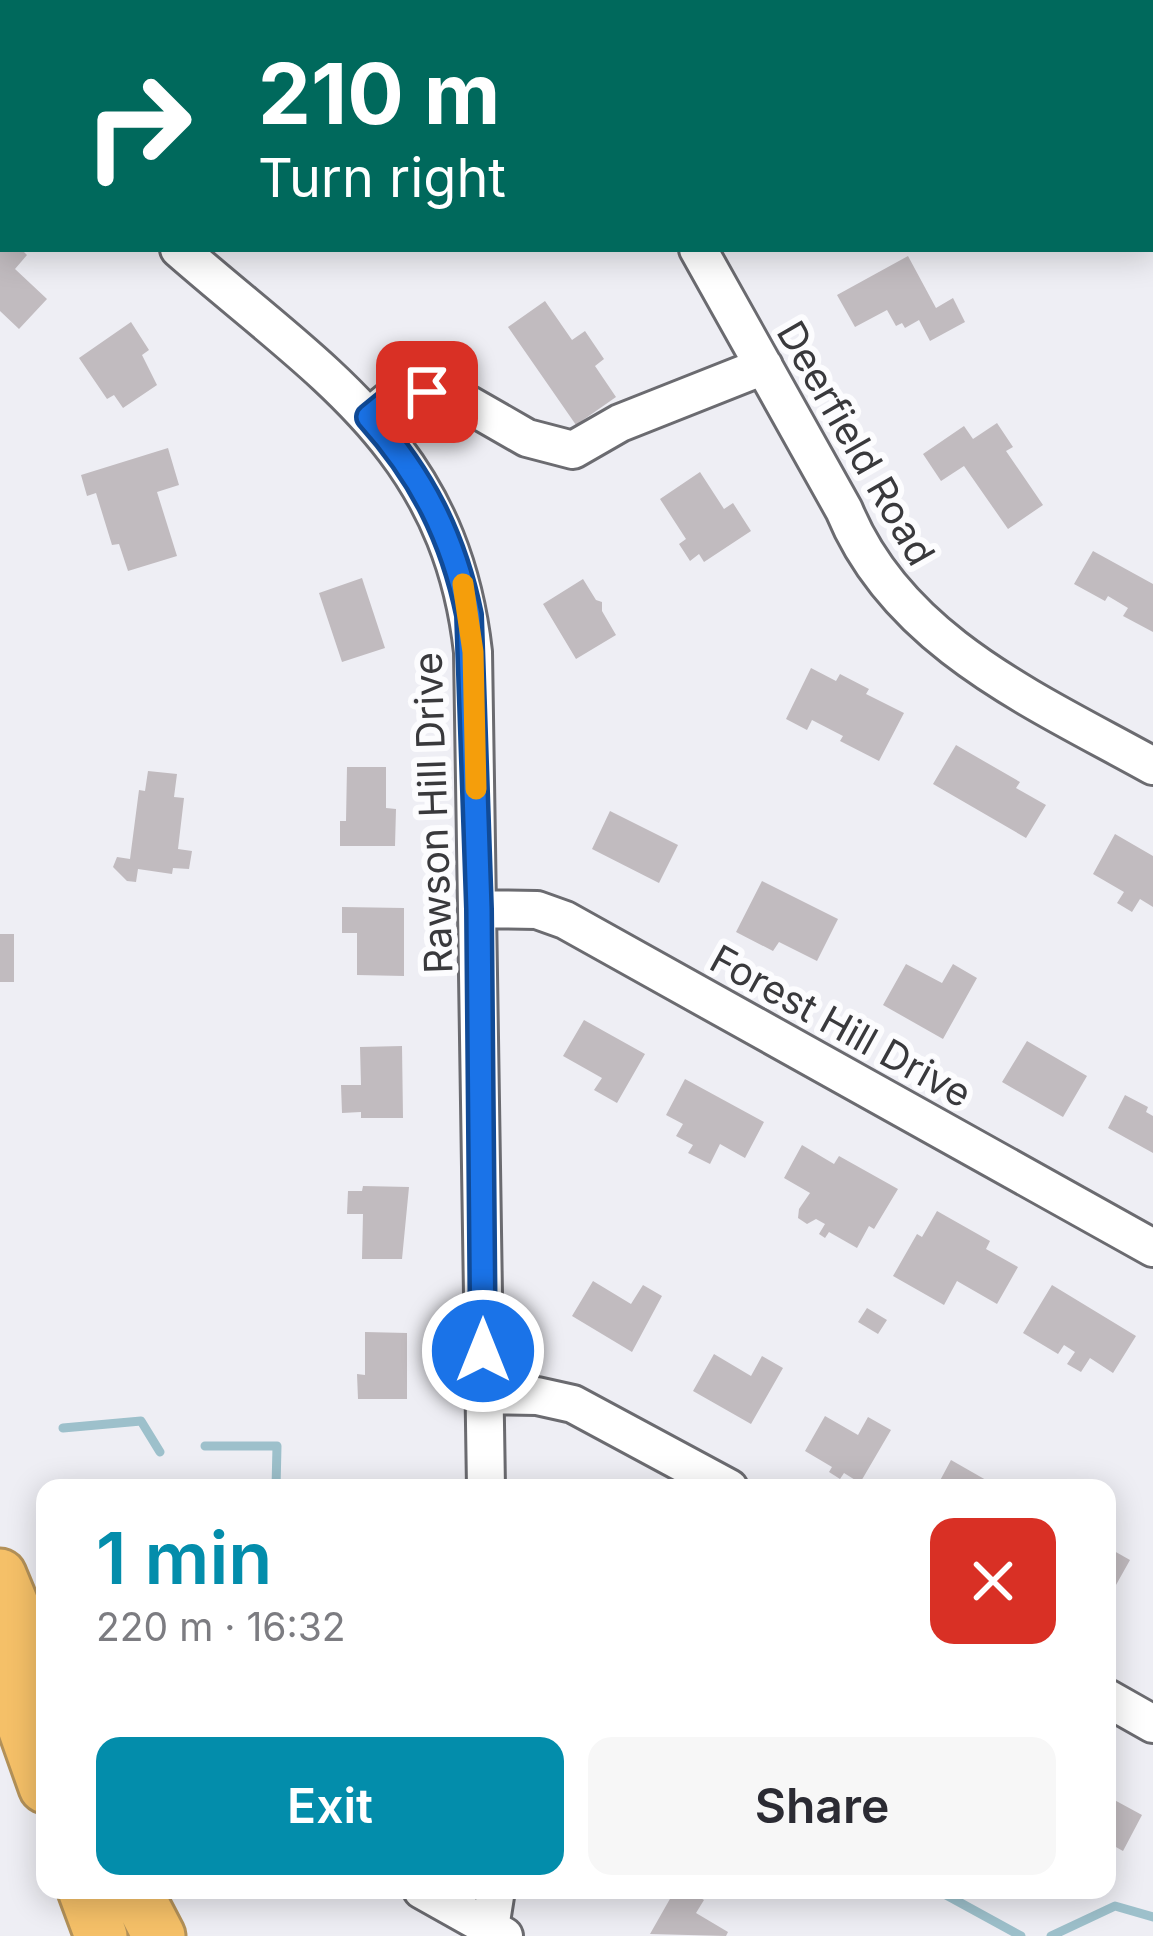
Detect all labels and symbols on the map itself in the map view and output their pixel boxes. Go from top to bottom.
street label: Deerfield Road [768,312,945,573]
pin [376,341,478,443]
street label: Rawson Hill Drive [403,651,462,975]
street label: Forest Hill Drive [703,934,980,1117]
position arrow [420,1288,546,1414]

